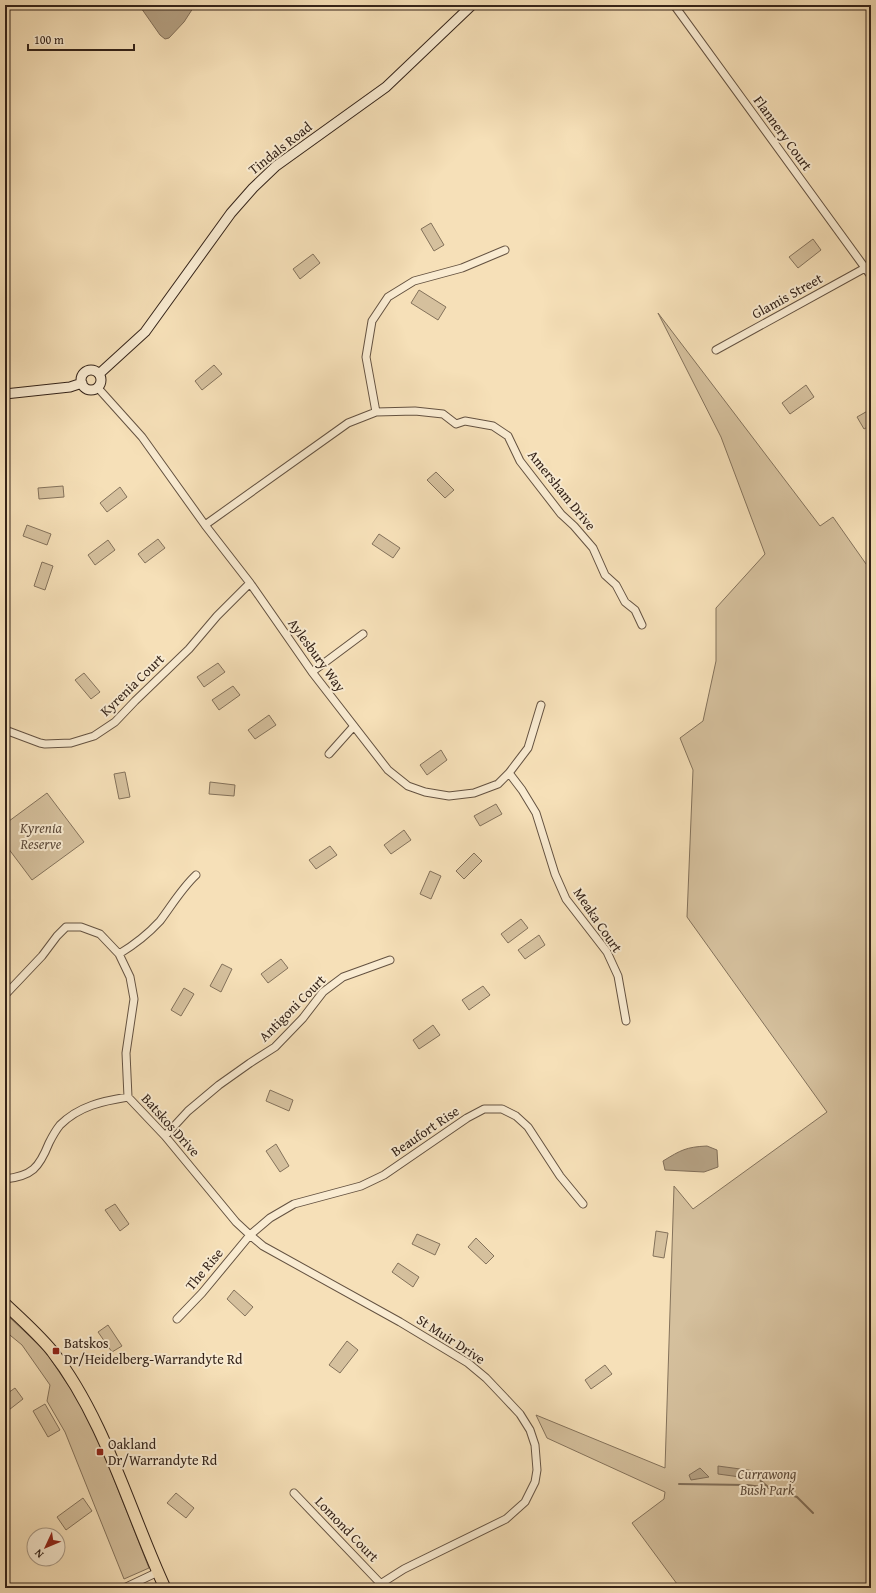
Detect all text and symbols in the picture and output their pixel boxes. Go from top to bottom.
scale bar [28,26,134,52]
text: 100 m [34,31,64,48]
street label: Flannery Court [749,91,817,175]
street label: Tindals Road [244,117,316,179]
street label: Glamis Street [748,268,826,324]
street label: Amersham Drive [523,446,601,535]
street label: Aylesbury Way [284,614,351,696]
street label: Kyrenia Court [96,649,168,721]
park label: Kyrenia Reserve [19,818,62,854]
street label: Meaka Court [569,884,627,957]
street label: Antigoni Court [254,970,330,1046]
street label: Batskos Drive [137,1089,205,1161]
street label: Beaufort Rise [387,1101,463,1161]
street label: The Rise [180,1243,228,1294]
street label: St Muir Drive [413,1309,490,1369]
place label: Batskos Dr/Heidelberg-Warrandyte Rd [64,1333,243,1369]
marker: Batskos Dr/Heidelberg-Warrandyte Rd [51,1346,61,1356]
place label: Oakland Dr/Warrandyte Rd [108,1434,218,1470]
marker: Oakland Dr/Warrandyte Rd [95,1447,105,1457]
park label: Currawong Bush Park [738,1464,797,1500]
street label: Lomond Court [311,1492,383,1566]
north arrow [26,1527,66,1567]
text: N [30,1545,47,1562]

